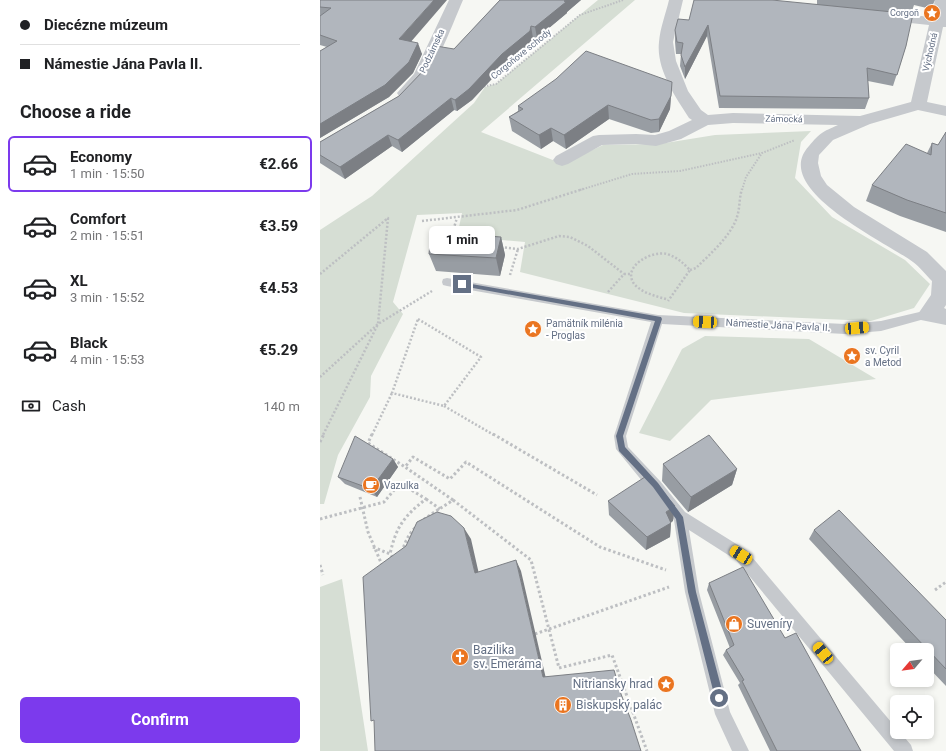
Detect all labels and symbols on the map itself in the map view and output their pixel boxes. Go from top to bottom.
place icon: Corgoň [922,3,942,23]
place label: Corgoň [890,8,919,18]
street label: Corgoňove schody [489,26,554,81]
street label: Podzámska [417,27,447,74]
street label: Východná [921,31,939,72]
street label: Zámocká [765,114,803,124]
callout: 1 min [429,226,495,254]
route end [453,275,471,293]
car [693,315,717,329]
street label: Námestie Jána Pavla II. [725,317,831,333]
place label: Pamätník milénia - Proglas [546,318,623,341]
place icon: Pamätník milénia - Proglas [523,319,543,339]
car [845,321,869,335]
place label: sv. Cyril a Metod [865,345,901,368]
place icon: sv. Cyril a Metod [842,346,862,366]
cafe icon: Vazulka [361,475,381,495]
place label: Vazulka [384,480,419,491]
car [728,544,754,566]
shop icon: Suveníry [724,614,744,634]
place label: Suveníry [747,617,793,631]
car [811,640,835,666]
place label: Bazilika sv. Emeráma [473,643,542,671]
north arrow [890,643,934,687]
church icon: Bazilika sv. Emeráma [450,647,470,667]
place icon: Nitriansky hrad [656,674,676,694]
place label: Nitriansky hrad [573,677,653,691]
route start [710,689,728,707]
building icon: Biskupský palác [553,695,573,715]
place label: Biskupský palác [576,698,662,712]

